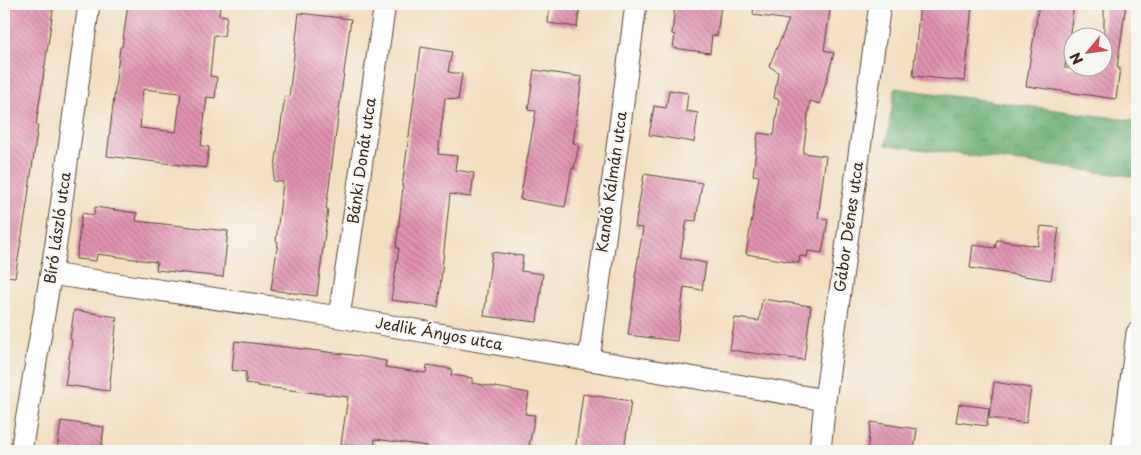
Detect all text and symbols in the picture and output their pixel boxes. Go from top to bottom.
north arrow [1064,28,1114,78]
text: N [1064,49,1088,68]
street label: Bánki Donát utca [340,95,381,226]
street label: Kandó Kálmán utca [589,109,632,254]
street label: Gábor Dénes utca [827,159,868,294]
street label: Bíró László utca [37,170,76,285]
street label: Jedlik Ányos utca [374,310,505,355]

